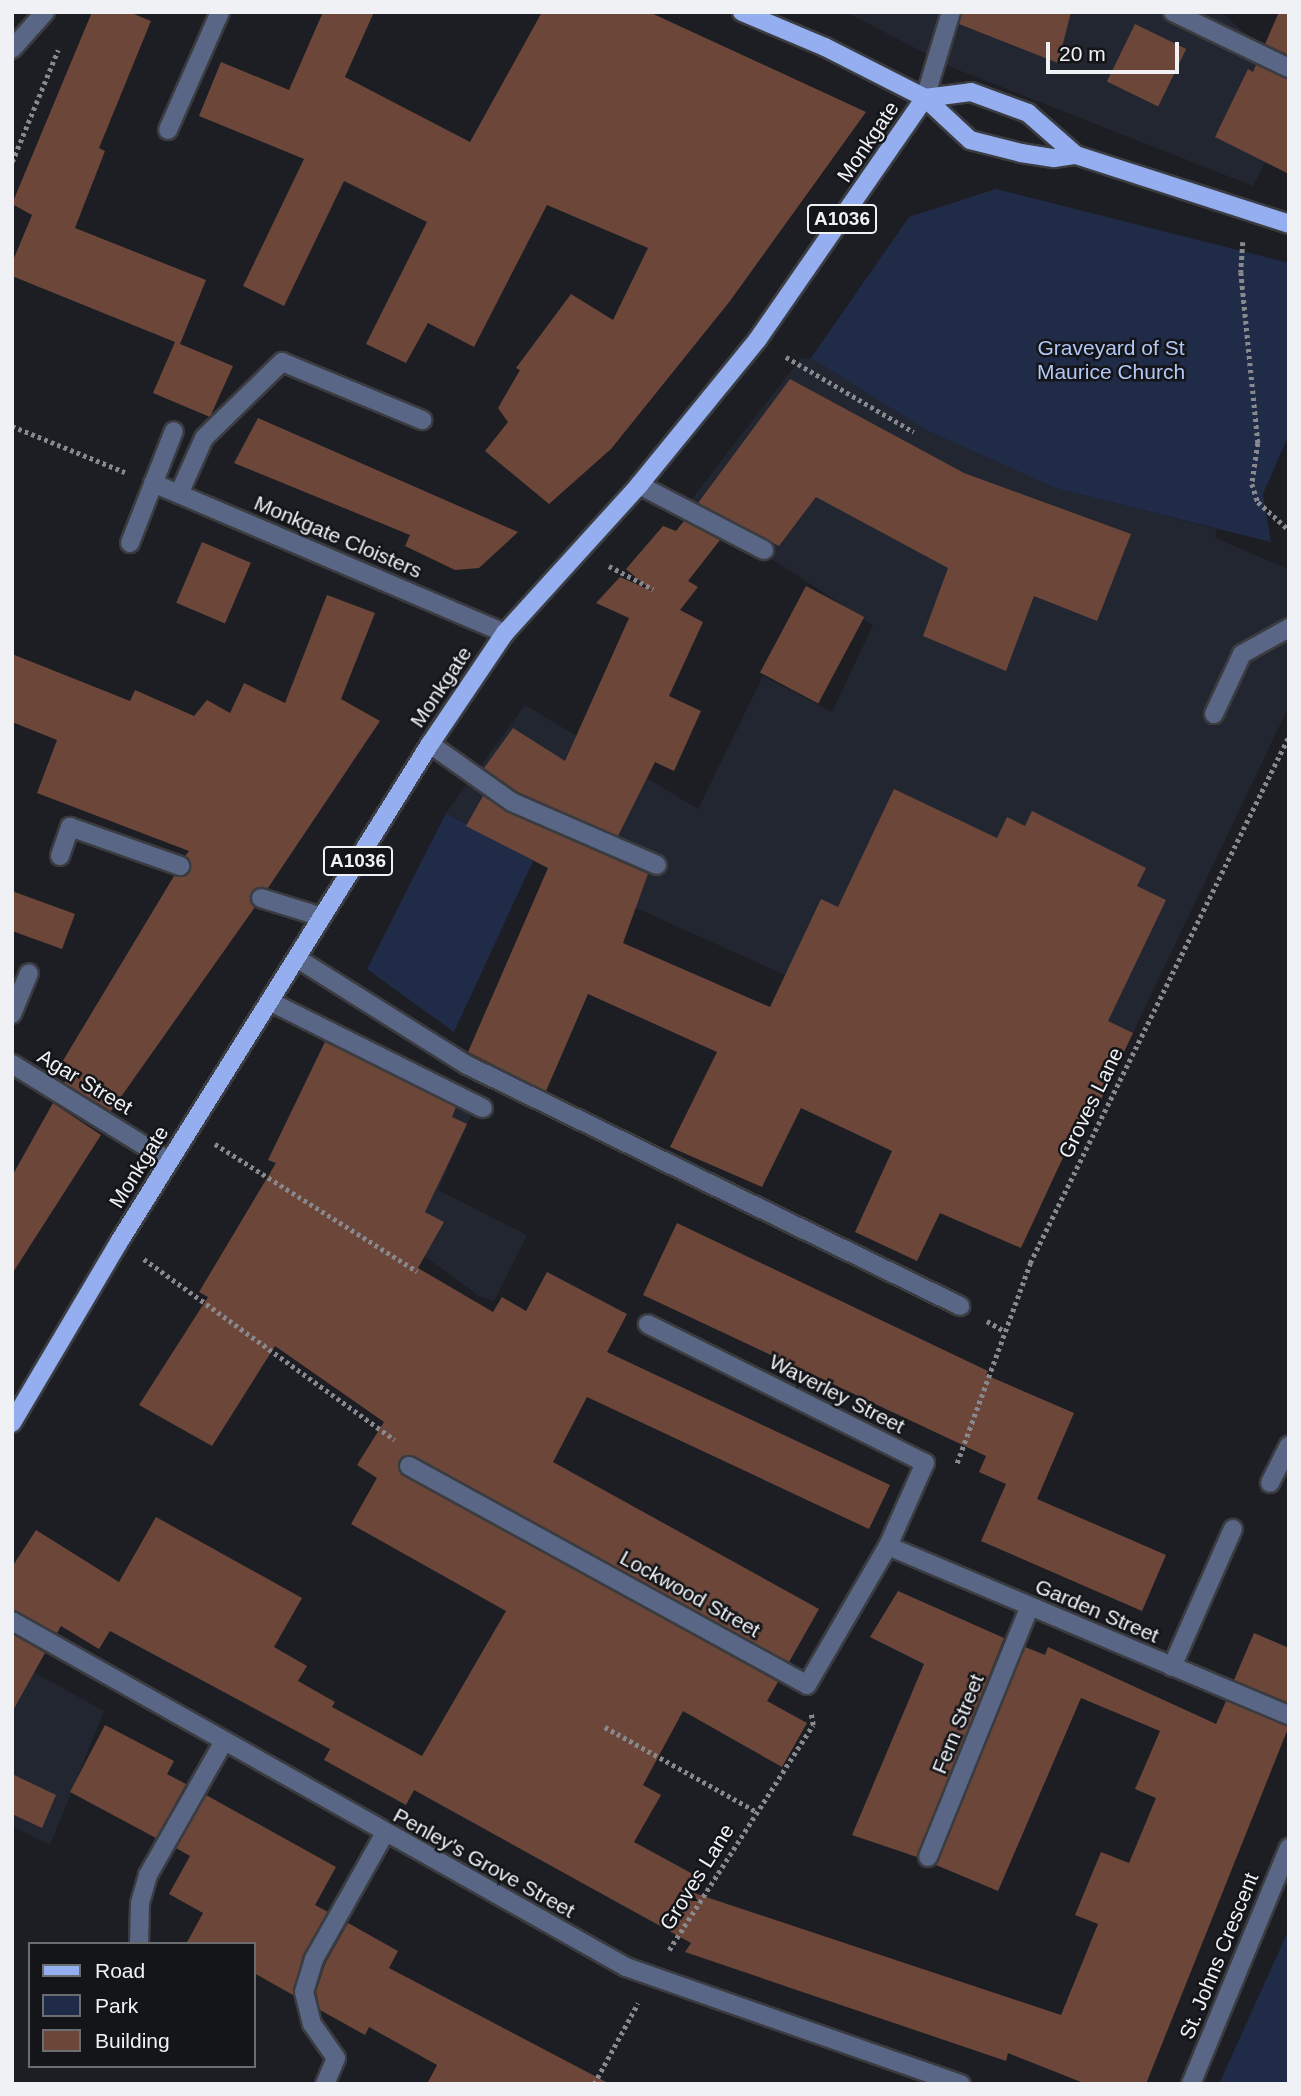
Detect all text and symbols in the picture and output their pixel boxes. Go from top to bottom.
scale bar [1049,28,1182,72]
text: 20 m [1059,42,1106,65]
street label: Monkgate [832,97,904,187]
road number: A1036 [807,204,877,234]
park label: Graveyard of St Maurice Church [1037,335,1185,385]
street label: Monkgate Cloisters [250,490,426,584]
street label: Monkgate [405,642,477,732]
road number: A1036 [323,846,393,876]
street label: Groves Lane [1053,1043,1129,1163]
street label: Agar Street [33,1044,137,1120]
street label: Monkgate [104,1121,174,1213]
street label: Waverley Street [765,1349,909,1439]
street label: Lockwood Street [615,1545,765,1643]
street label: Garden Street [1031,1574,1163,1648]
street label: Fern Street [927,1671,989,1777]
street label: Penley's Grove Street [389,1803,579,1923]
street label: Groves Lane [654,1819,740,1935]
street label: St. Johns Crescent [1174,1869,1264,2043]
legend [28,1942,256,2068]
text: Road [95,1959,145,1982]
text: Park [95,1994,138,2017]
text: Building [95,2029,170,2052]

